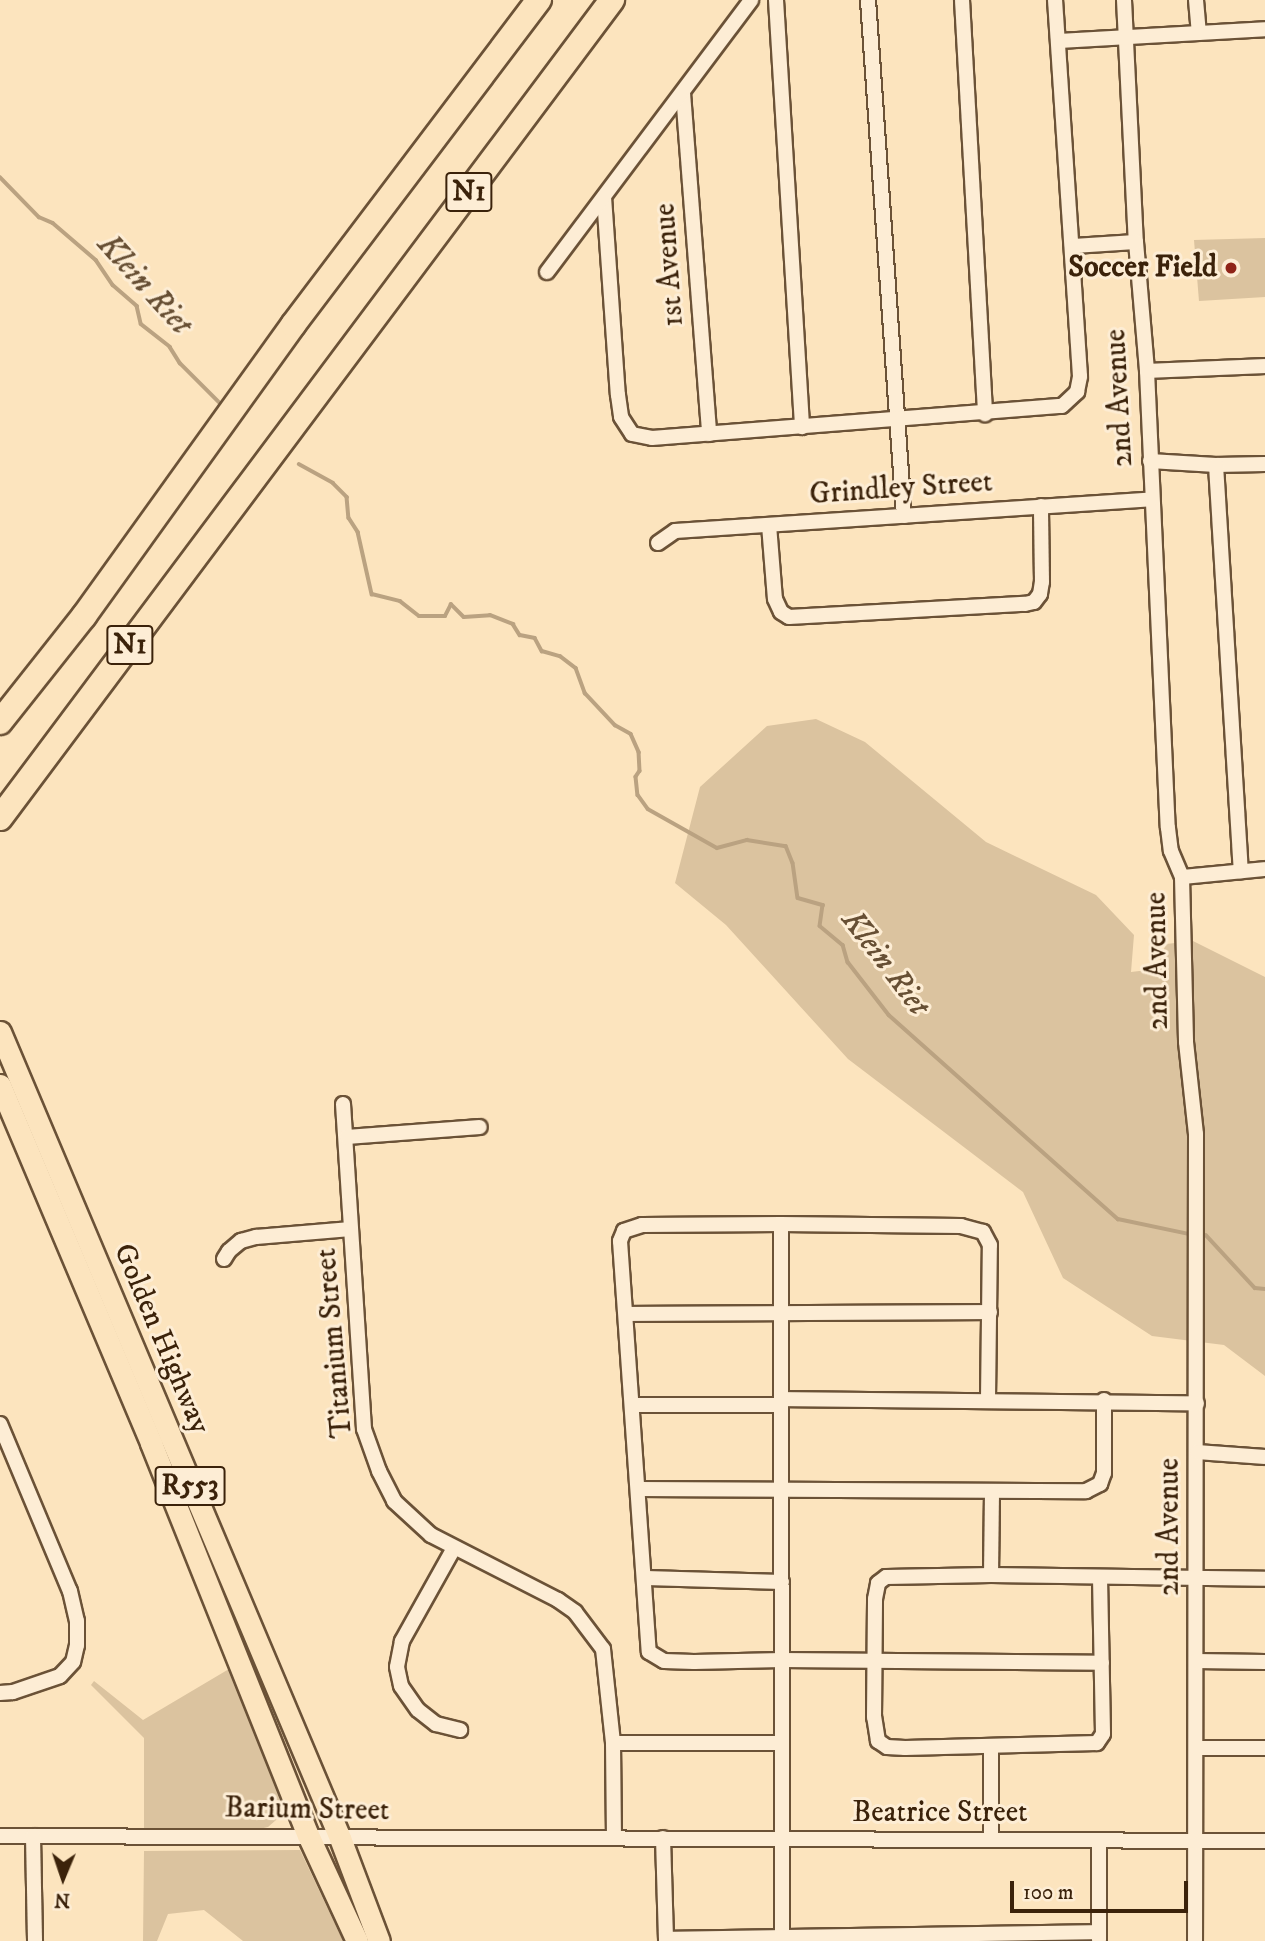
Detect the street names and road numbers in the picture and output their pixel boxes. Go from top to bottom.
road number: N1 [444,168,494,216]
street label: 1st Avenue [648,202,692,328]
street label: 2nd Avenue [1098,328,1142,468]
street label: Grindley Street [808,465,994,513]
road number: N1 [106,620,154,670]
street label: 2nd Avenue [1139,892,1177,1030]
street label: Golden Highway [105,1239,217,1439]
street label: Titanium Street [309,1247,361,1439]
street label: 2nd Avenue [1152,1458,1188,1596]
road number: R553 [153,1462,227,1510]
street label: Barium Street [224,1791,390,1829]
street label: Beatrice Street [852,1795,1028,1831]

